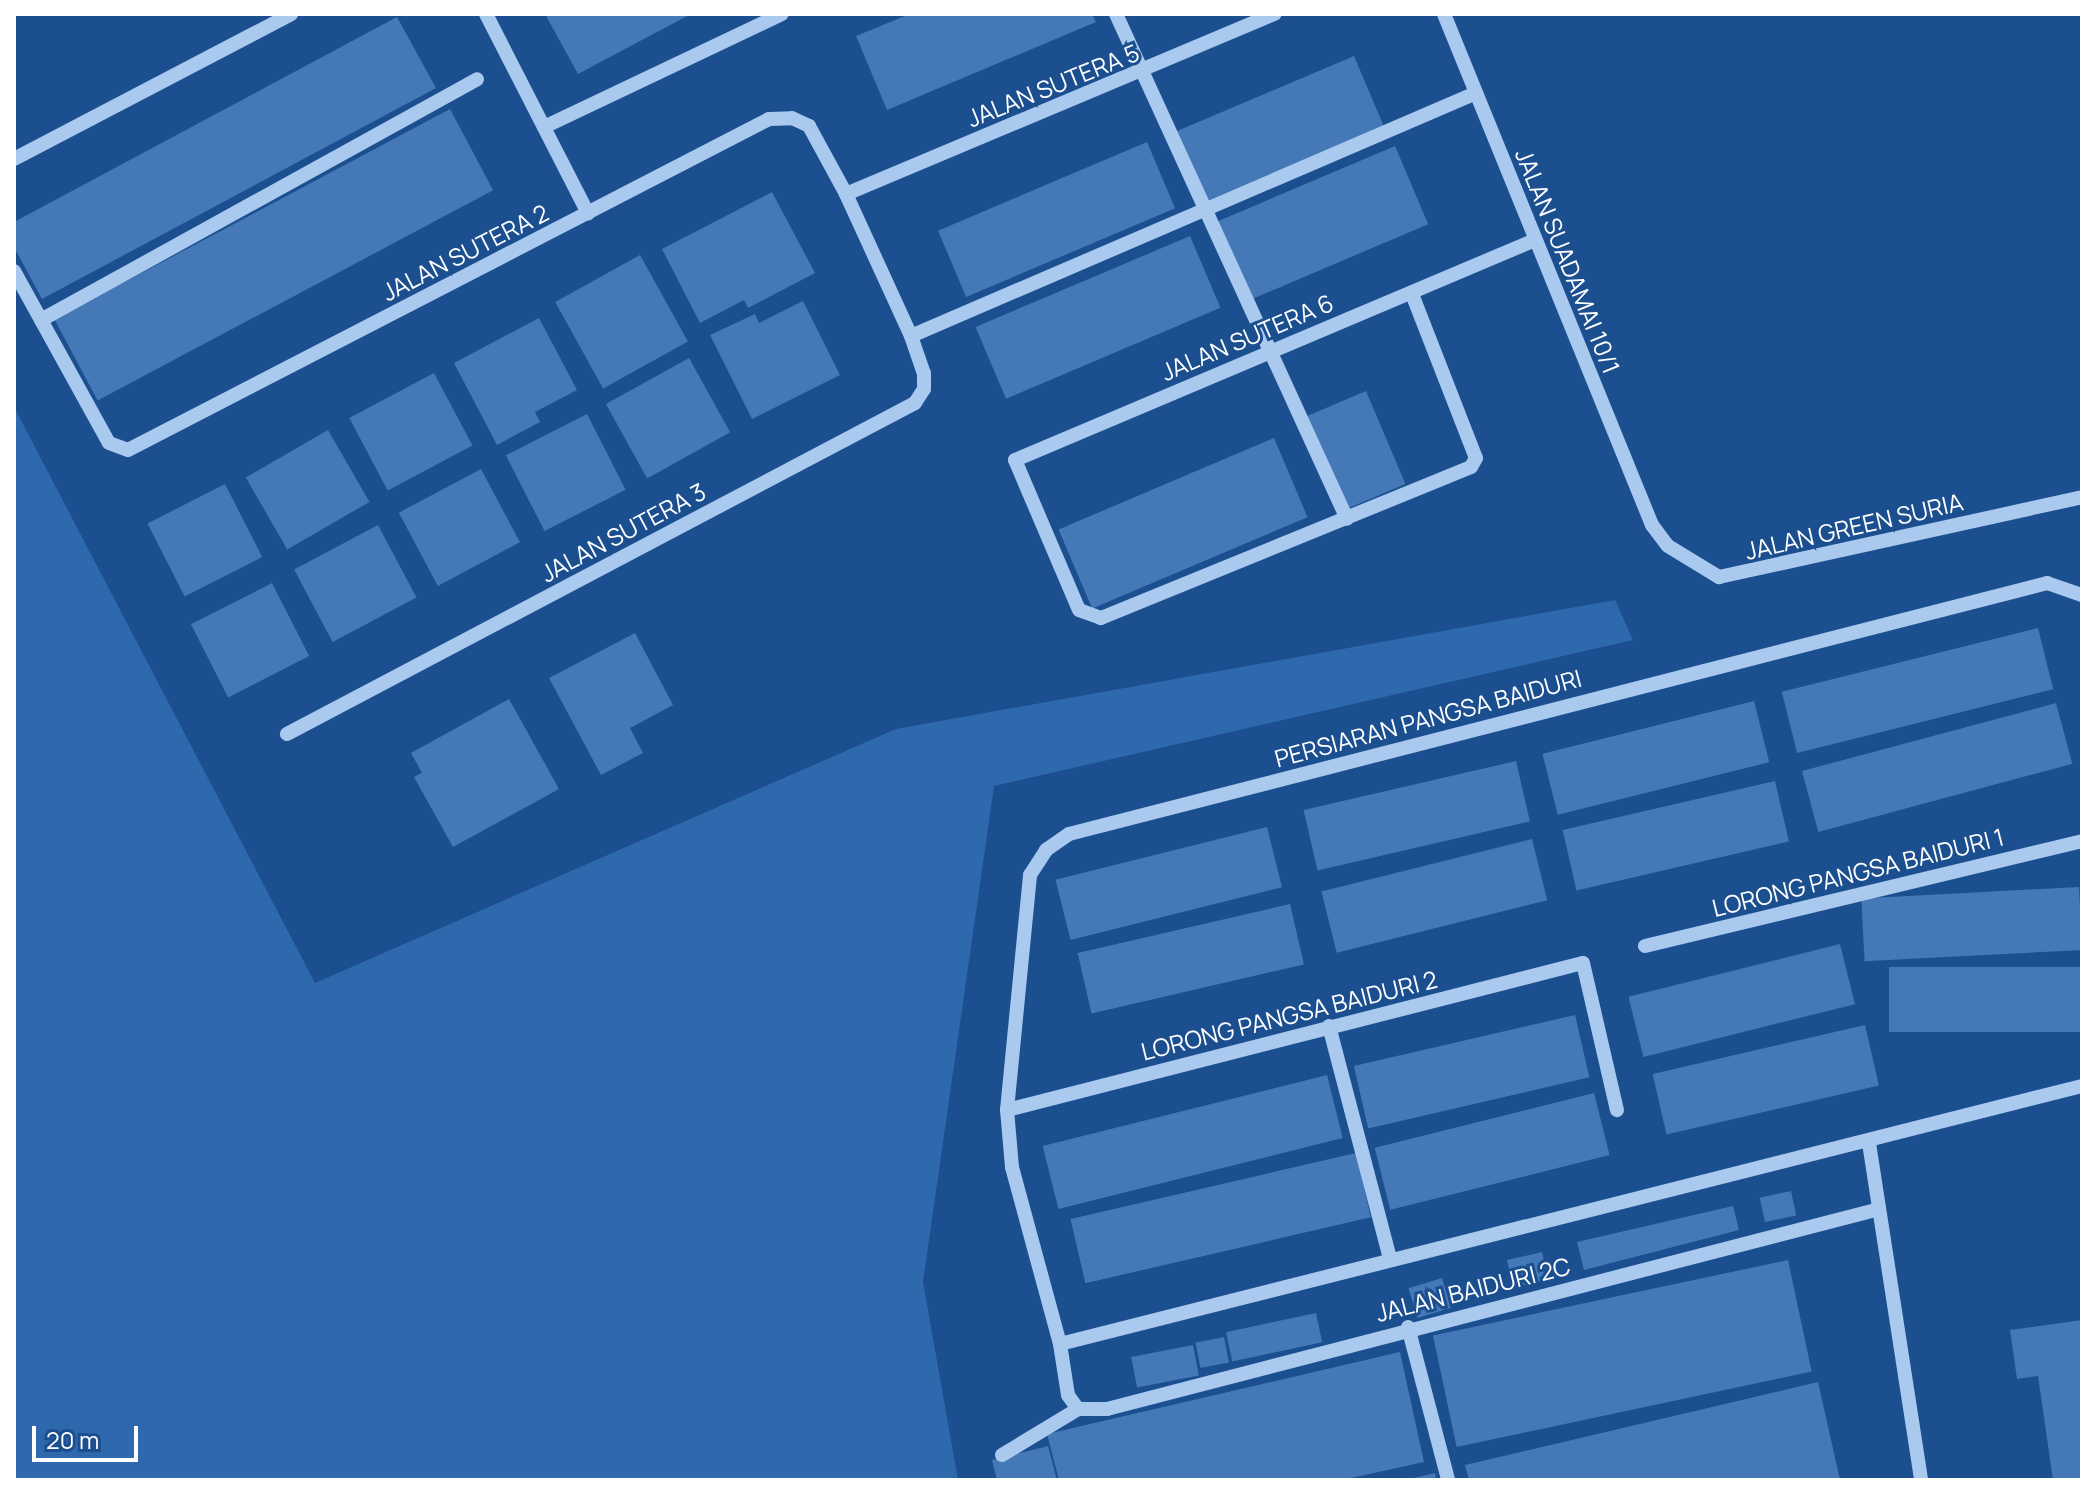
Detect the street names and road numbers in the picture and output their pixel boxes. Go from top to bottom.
street label: JALAN SUTERA 5 [963,37,1143,133]
street label: JALAN SUADAMAI 10/1 [1510,144,1626,378]
street label: JALAN SUTERA 2 [377,198,553,306]
street label: JALAN SUTERA 6 [1157,288,1337,386]
street label: JALAN SUTERA 3 [536,476,710,588]
street label: JALAN GREEN SURIA [1742,487,1966,565]
street label: PERSIARAN PANGSA BAIDURI [1271,663,1585,773]
street label: LORONG PANGSA BAIDURI 1 [1709,822,2007,922]
street label: LORONG PANGSA BAIDURI 2 [1138,964,1440,1066]
street label: JALAN BAIDURI 2C [1373,1251,1573,1327]

